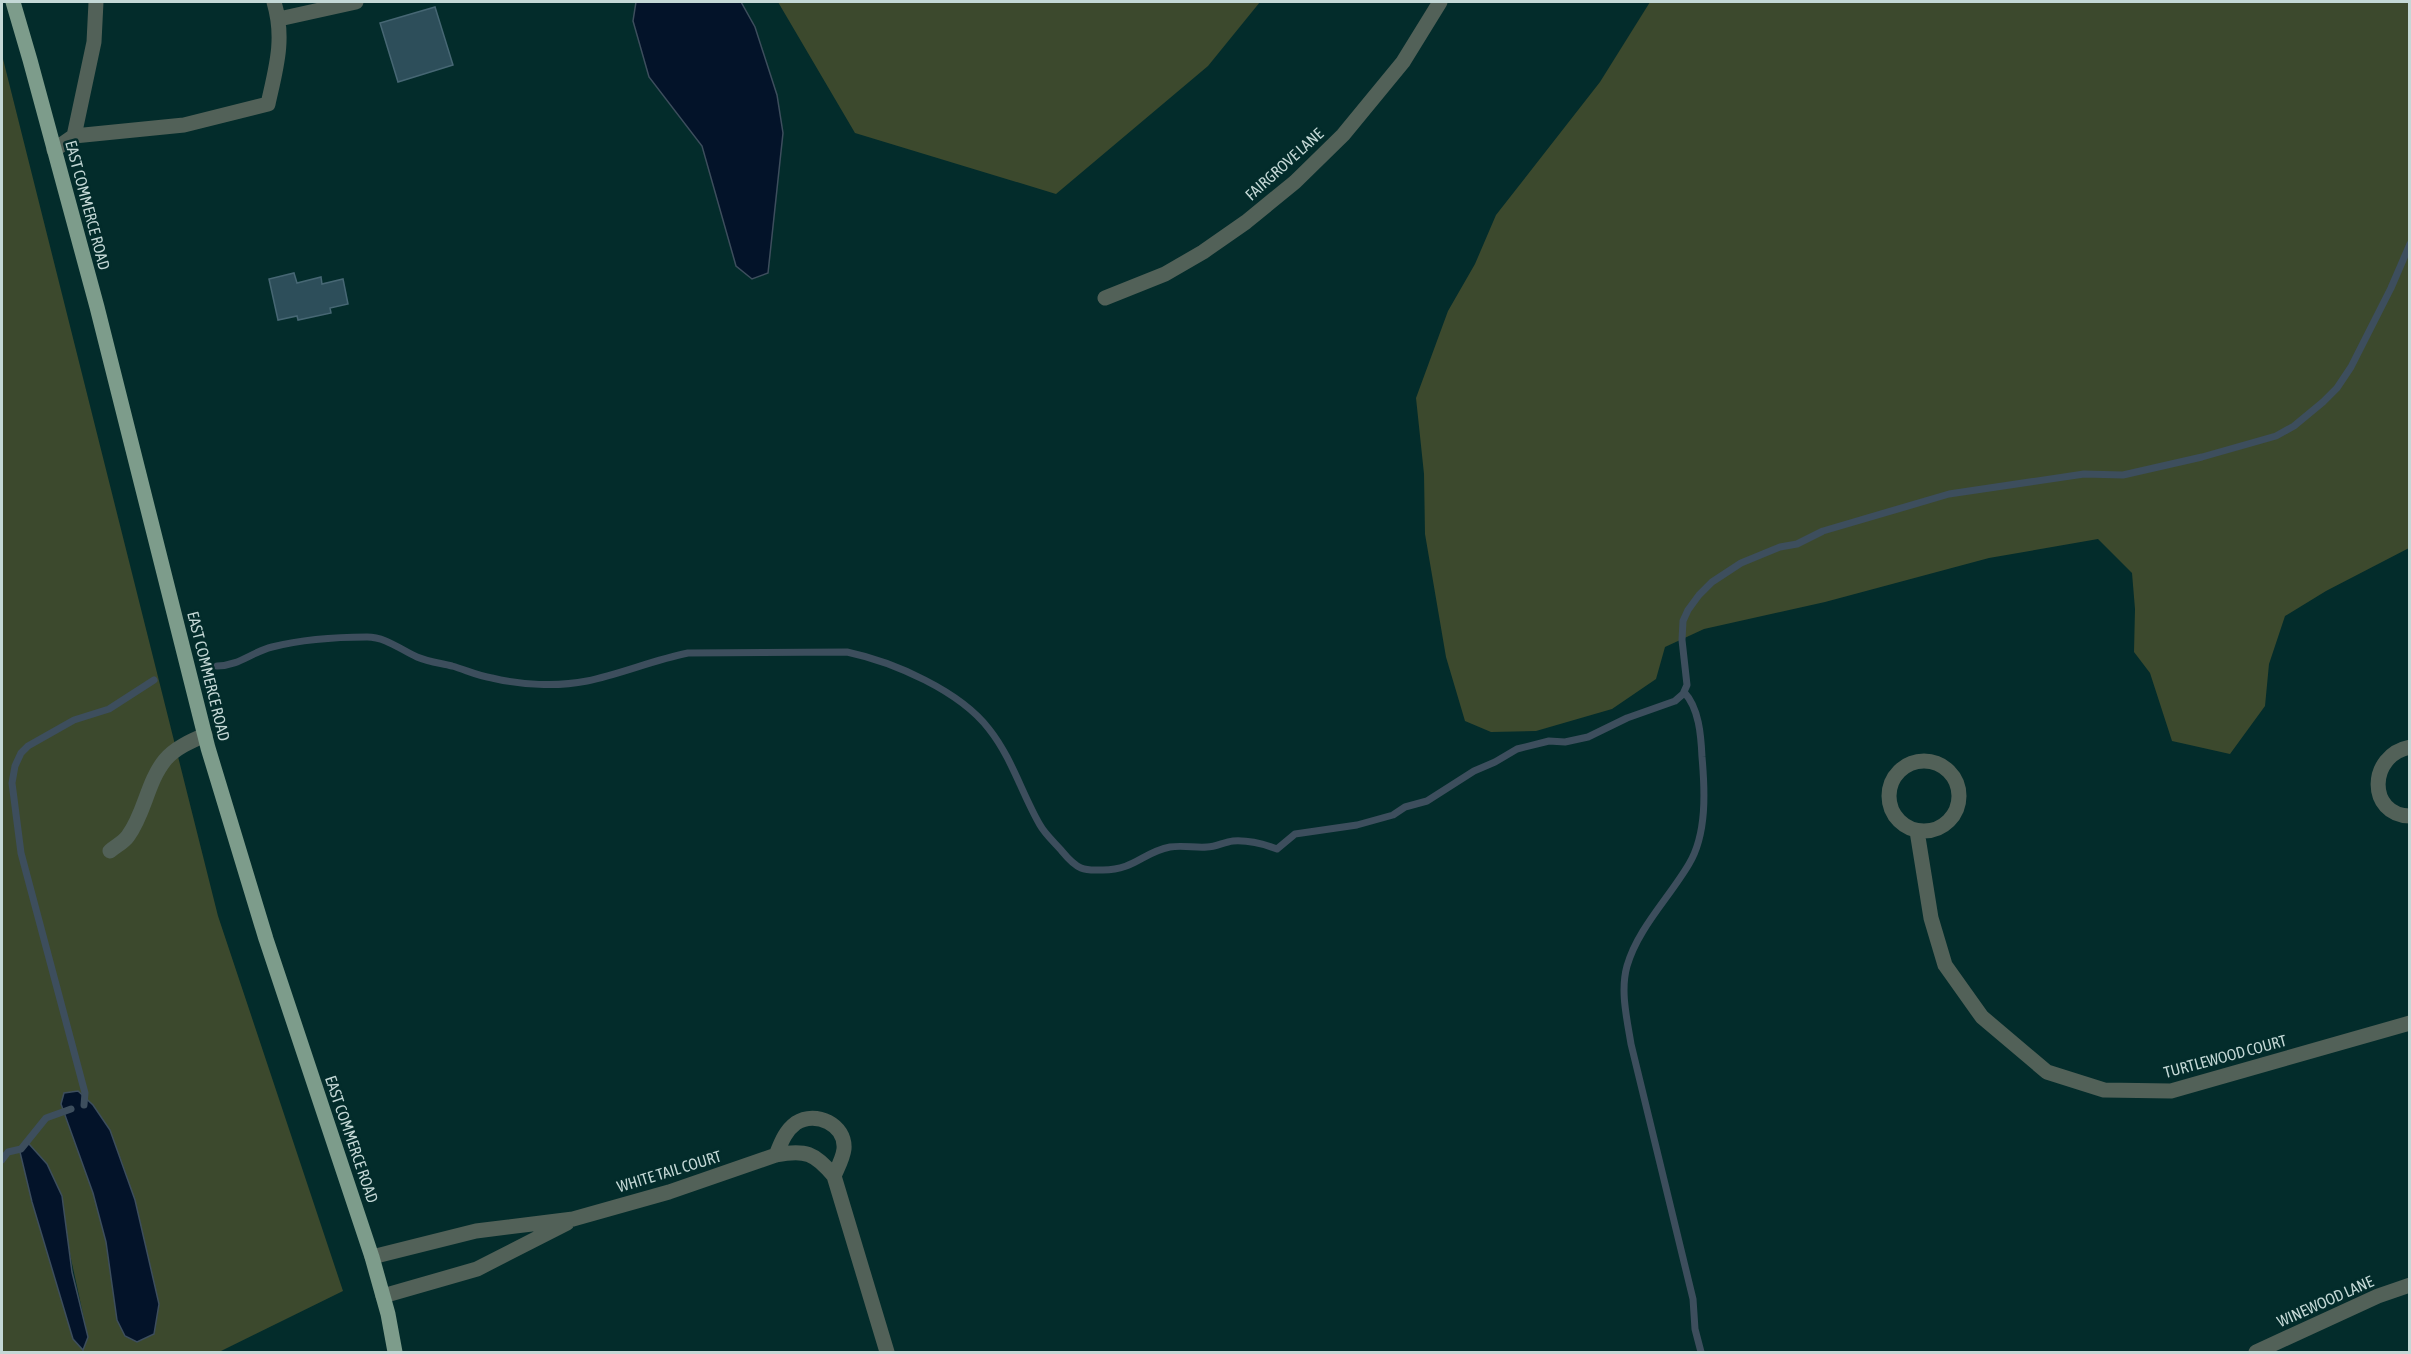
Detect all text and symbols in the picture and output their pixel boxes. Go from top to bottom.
street label: FAIRGROVE LANE [1241,124,1327,204]
street label: EAST COMMERCE ROAD [62,138,114,272]
street label: EAST COMMERCE ROAD [184,609,234,743]
street label: TURTLEWOOD COURT [2162,1031,2288,1081]
street label: EAST COMMERCE ROAD [322,1073,382,1205]
street label: WHITE TAIL COURT [615,1147,723,1195]
street label: WINEWOOD LANE [2274,1272,2376,1330]

